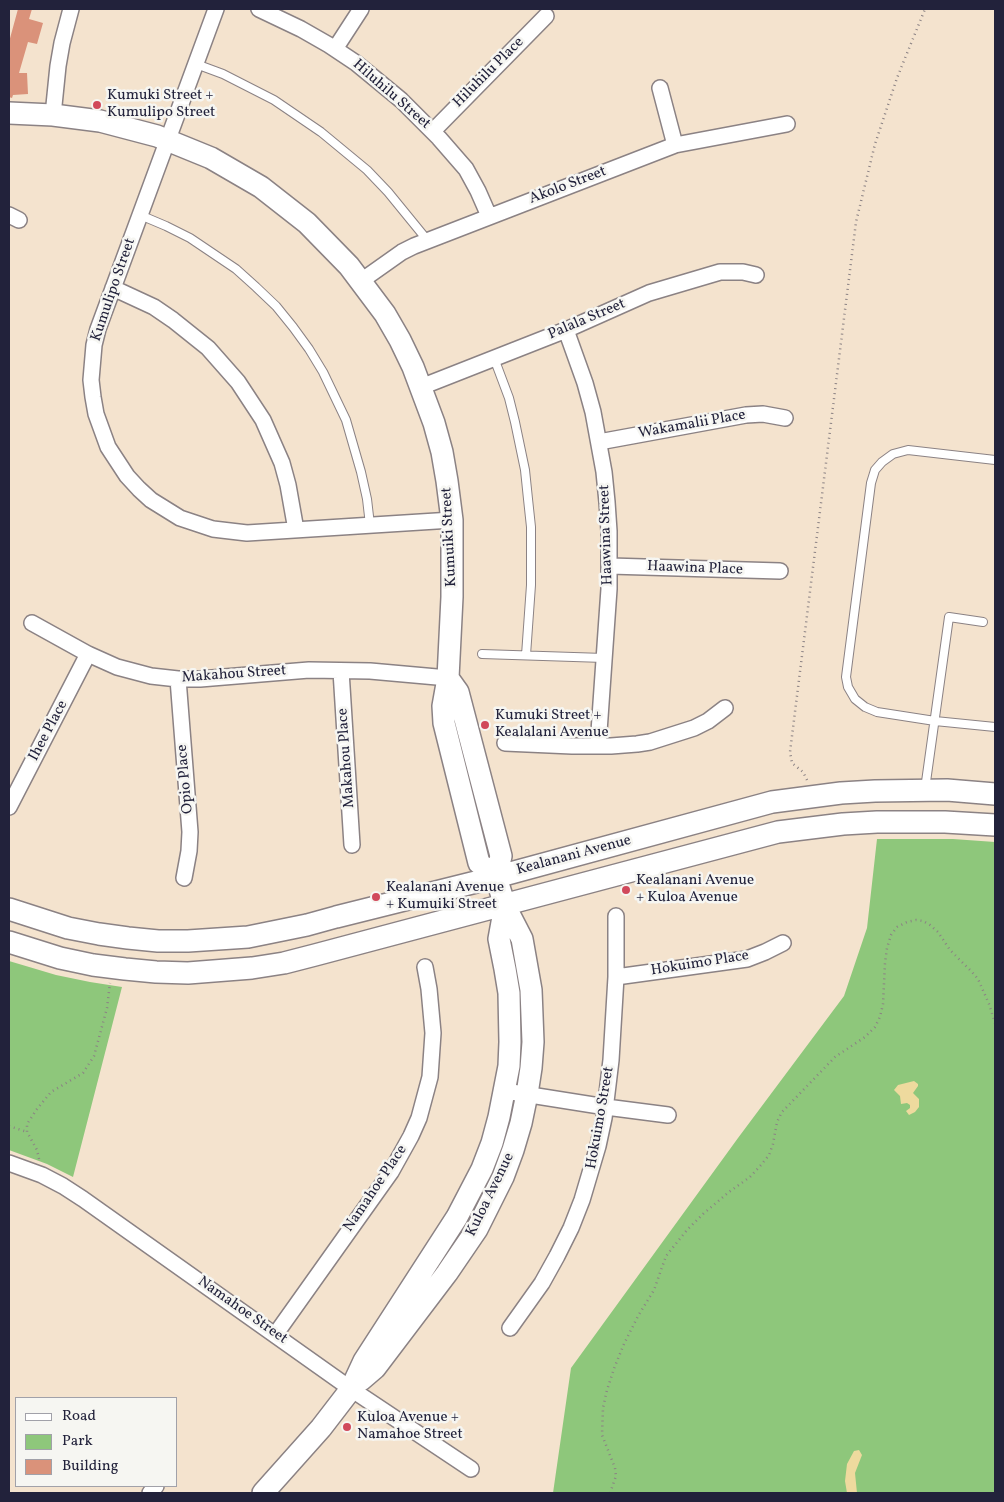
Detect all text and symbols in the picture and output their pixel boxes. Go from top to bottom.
street label: Hiluhilu Place [450,34,528,112]
street label: Hiluhilu Street [348,56,434,134]
place label: Kumuki Street + Kumulipo Street [107,87,215,122]
marker: Kumuki Street + Kumulipo Street [91,99,103,111]
street label: Akolo Street [527,163,609,209]
street label: Kumulipo Street [88,236,140,344]
street label: Palala Street [546,296,628,344]
street label: Wakamalii Place [637,407,747,443]
street label: Haawina Street [596,484,618,586]
street label: Kumuiki Street [438,487,462,587]
street label: Haawina Place [647,558,743,580]
street label: Makahou Street [181,662,287,688]
street label: Ihee Place [26,698,72,764]
place label: Kumuki Street + Kealalani Avenue [495,707,609,742]
street label: Makahou Place [335,708,359,808]
marker: Kumuki Street + Kealalani Avenue [479,719,491,731]
street label: Opio Place [174,744,198,814]
street label: Kealanani Avenue [515,832,633,880]
place label: Kealanani Avenue + Kuloa Avenue [636,872,754,907]
place label: Kealanani Avenue + Kumuiki Street [386,879,504,914]
marker: Kealanani Avenue + Kuloa Avenue [620,884,632,896]
marker: Kealanani Avenue + Kumuiki Street [370,891,382,903]
street label: Hokuimo Place [650,947,750,981]
street label: Hokuimo Street [583,1065,619,1171]
street label: Namahoe Place [340,1142,412,1236]
street label: Kuloa Avenue [463,1150,519,1240]
street label: Namahoe Street [194,1273,290,1349]
legend [15,1397,178,1487]
text: Road [62,1406,96,1427]
place label: Kuloa Avenue + Namahoe Street [357,1409,463,1444]
marker: Kuloa Avenue + Namahoe Street [341,1421,353,1433]
text: Park [62,1431,93,1452]
text: Building [62,1456,118,1477]

